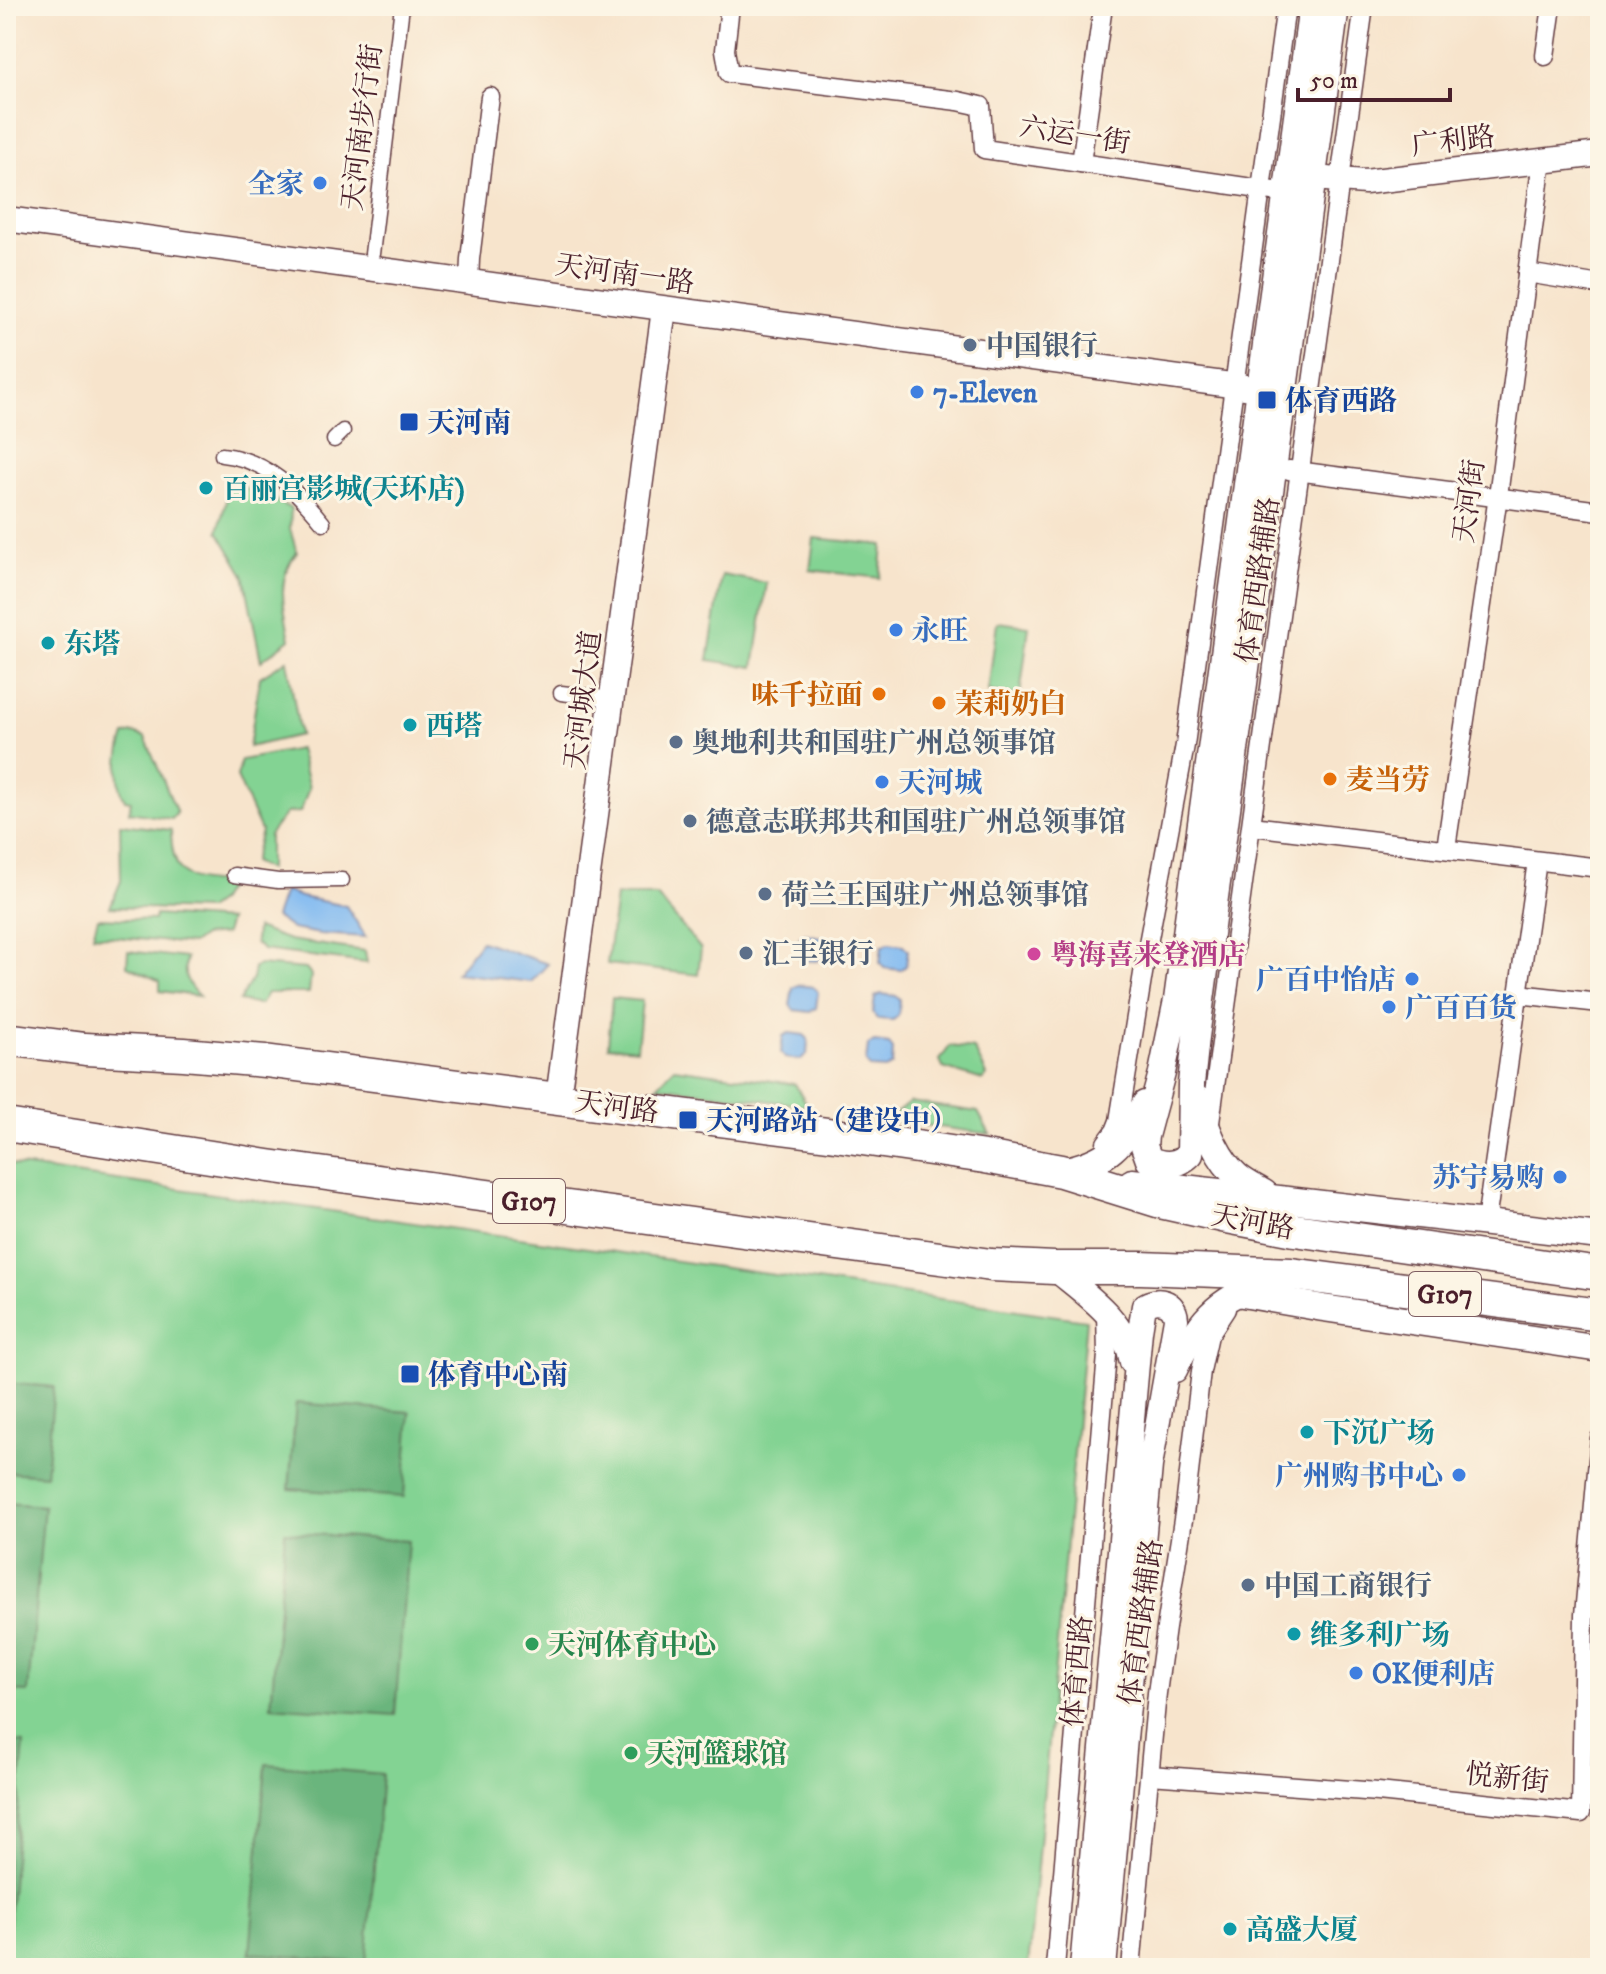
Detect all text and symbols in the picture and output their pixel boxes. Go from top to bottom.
street label: 天河南步行街 [335,42,390,213]
scale bar [1298,52,1450,102]
text: 50 m [1310,66,1358,96]
street label: 六运一街 [1017,109,1133,162]
street label: 广利路 [1409,119,1497,164]
place label: 全家 [248,167,304,202]
marker: 全家 [311,174,329,192]
street label: 天河南一路 [553,247,697,302]
place label: 中国银行 [986,329,1098,364]
marker: 中国银行 [961,336,979,354]
place label: 7-Eleven [933,376,1038,411]
marker: 7-Eleven [908,383,926,401]
place label: 体育西路 [1285,384,1397,419]
marker: 体育西路 [1256,389,1278,411]
place label: 天河南 [427,406,511,441]
marker: 天河南 [398,411,420,433]
street label: 天河街 [1446,457,1493,545]
place label: 百丽宫影城(天环店) [222,472,465,507]
marker: 百丽宫影城(天环店) [197,479,215,497]
street label: 体育西路辅路 [1229,495,1288,666]
place label: 永旺 [912,614,968,649]
marker: 永旺 [887,621,905,639]
place label: 东塔 [64,627,120,662]
street label: 天河城大道 [558,629,609,772]
marker: 东塔 [39,634,57,652]
place label: 味千拉面 [751,678,863,713]
marker: 味千拉面 [870,685,888,703]
place label: 茉莉奶白 [955,687,1067,722]
marker: 茉莉奶白 [930,694,948,712]
place label: 西塔 [426,709,482,744]
marker: 西塔 [401,716,419,734]
place label: 奥地利共和国驻广州总领事馆 [692,726,1056,761]
marker: 奥地利共和国驻广州总领事馆 [667,733,685,751]
place label: 麦当劳 [1346,763,1430,798]
place label: 天河城 [898,766,982,801]
marker: 麦当劳 [1321,770,1339,788]
marker: 天河城 [873,773,891,791]
place label: 德意志联邦共和国驻广州总领事馆 [706,805,1126,840]
marker: 德意志联邦共和国驻广州总领事馆 [681,812,699,830]
place label: 荷兰王国驻广州总领事馆 [781,878,1089,913]
marker: 荷兰王国驻广州总领事馆 [756,885,774,903]
place label: 汇丰银行 [762,937,874,972]
place label: 粤海喜来登酒店 [1050,938,1246,973]
marker: 汇丰银行 [737,944,755,962]
marker: 粤海喜来登酒店 [1025,945,1043,963]
place label: 广百中怡店 [1256,963,1396,998]
marker: 广百中怡店 [1403,970,1421,988]
place label: 广百百货 [1405,991,1517,1026]
marker: 广百百货 [1380,998,1398,1016]
street label: 天河路 [573,1084,661,1131]
place label: 天河路站（建设中） [706,1104,958,1139]
marker: 天河路站（建设中） [677,1109,699,1131]
place label: 苏宁易购 [1432,1161,1544,1196]
marker: 苏宁易购 [1551,1168,1569,1186]
road number: G107 [493,1179,565,1223]
street label: 天河路 [1208,1198,1297,1247]
road number: G107 [1409,1272,1481,1316]
place label: 体育中心南 [428,1358,568,1393]
marker: 体育中心南 [399,1363,421,1385]
place label: 下沉广场 [1323,1416,1435,1451]
marker: 下沉广场 [1298,1423,1316,1441]
place label: 广州购书中心 [1275,1459,1443,1494]
marker: 广州购书中心 [1450,1466,1468,1484]
street label: 体育西路辅路 [1112,1537,1171,1708]
place label: 中国工商银行 [1264,1569,1432,1604]
marker: 中国工商银行 [1239,1576,1257,1594]
street label: 体育西路 [1055,1614,1100,1728]
place label: 维多利广场 [1310,1618,1450,1653]
marker: 维多利广场 [1285,1625,1303,1643]
place label: 天河体育中心 [548,1628,716,1663]
marker: 天河体育中心 [523,1635,541,1653]
place label: OK便利店 [1372,1657,1495,1692]
marker: OK便利店 [1347,1664,1365,1682]
place label: 天河篮球馆 [647,1737,787,1772]
marker: 天河篮球馆 [622,1744,640,1762]
street label: 悦新街 [1463,1757,1550,1800]
place label: 高盛大厦 [1246,1913,1358,1948]
marker: 高盛大厦 [1221,1920,1239,1938]

